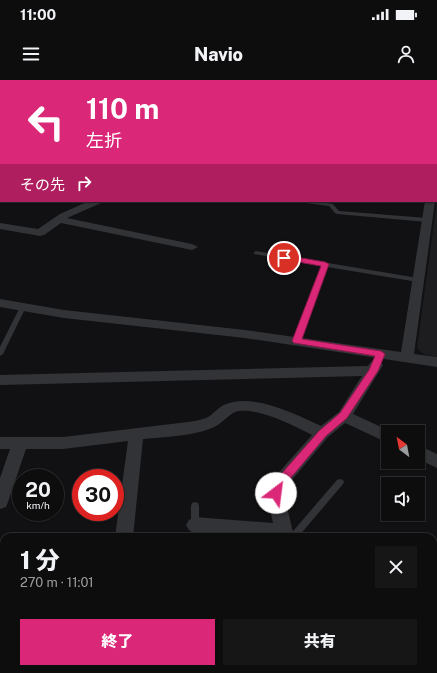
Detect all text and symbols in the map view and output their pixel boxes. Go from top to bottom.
text: 11:00 [20,6,56,23]
icon: menu [20,43,42,65]
icon: person [395,43,417,65]
text: Navio [194,44,243,65]
text: 110 m [86,92,159,125]
icon: left [20,96,72,148]
text: 左折 [86,130,122,151]
icon: right [73,172,95,194]
text: その先 [20,176,65,193]
pin [267,241,301,275]
icon: arrive [273,247,295,269]
north arrow [381,425,425,469]
map controls [381,425,425,521]
speed limit sign: 30 [72,469,124,521]
position arrow [255,472,297,514]
button: sound [381,477,425,521]
text: 20 [25,478,51,502]
text: km/h [26,499,50,511]
text: 1 分 [20,546,60,574]
button: close [375,546,417,588]
text: 270 m · 11:01 [20,575,94,590]
button: 終了 [20,619,215,665]
button: 共有 [223,619,417,665]

